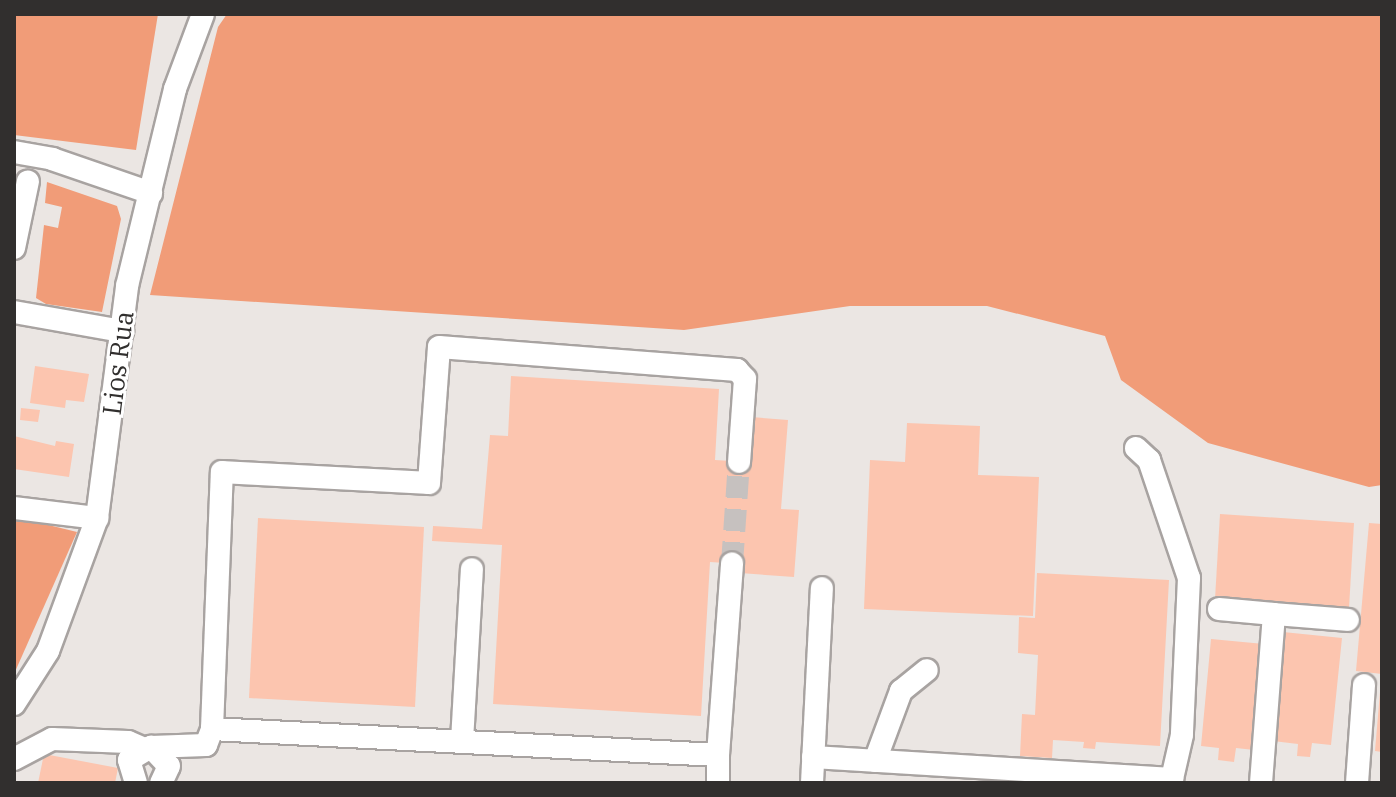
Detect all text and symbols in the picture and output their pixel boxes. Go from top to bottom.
street label: Lios Rua [96,309,140,417]

